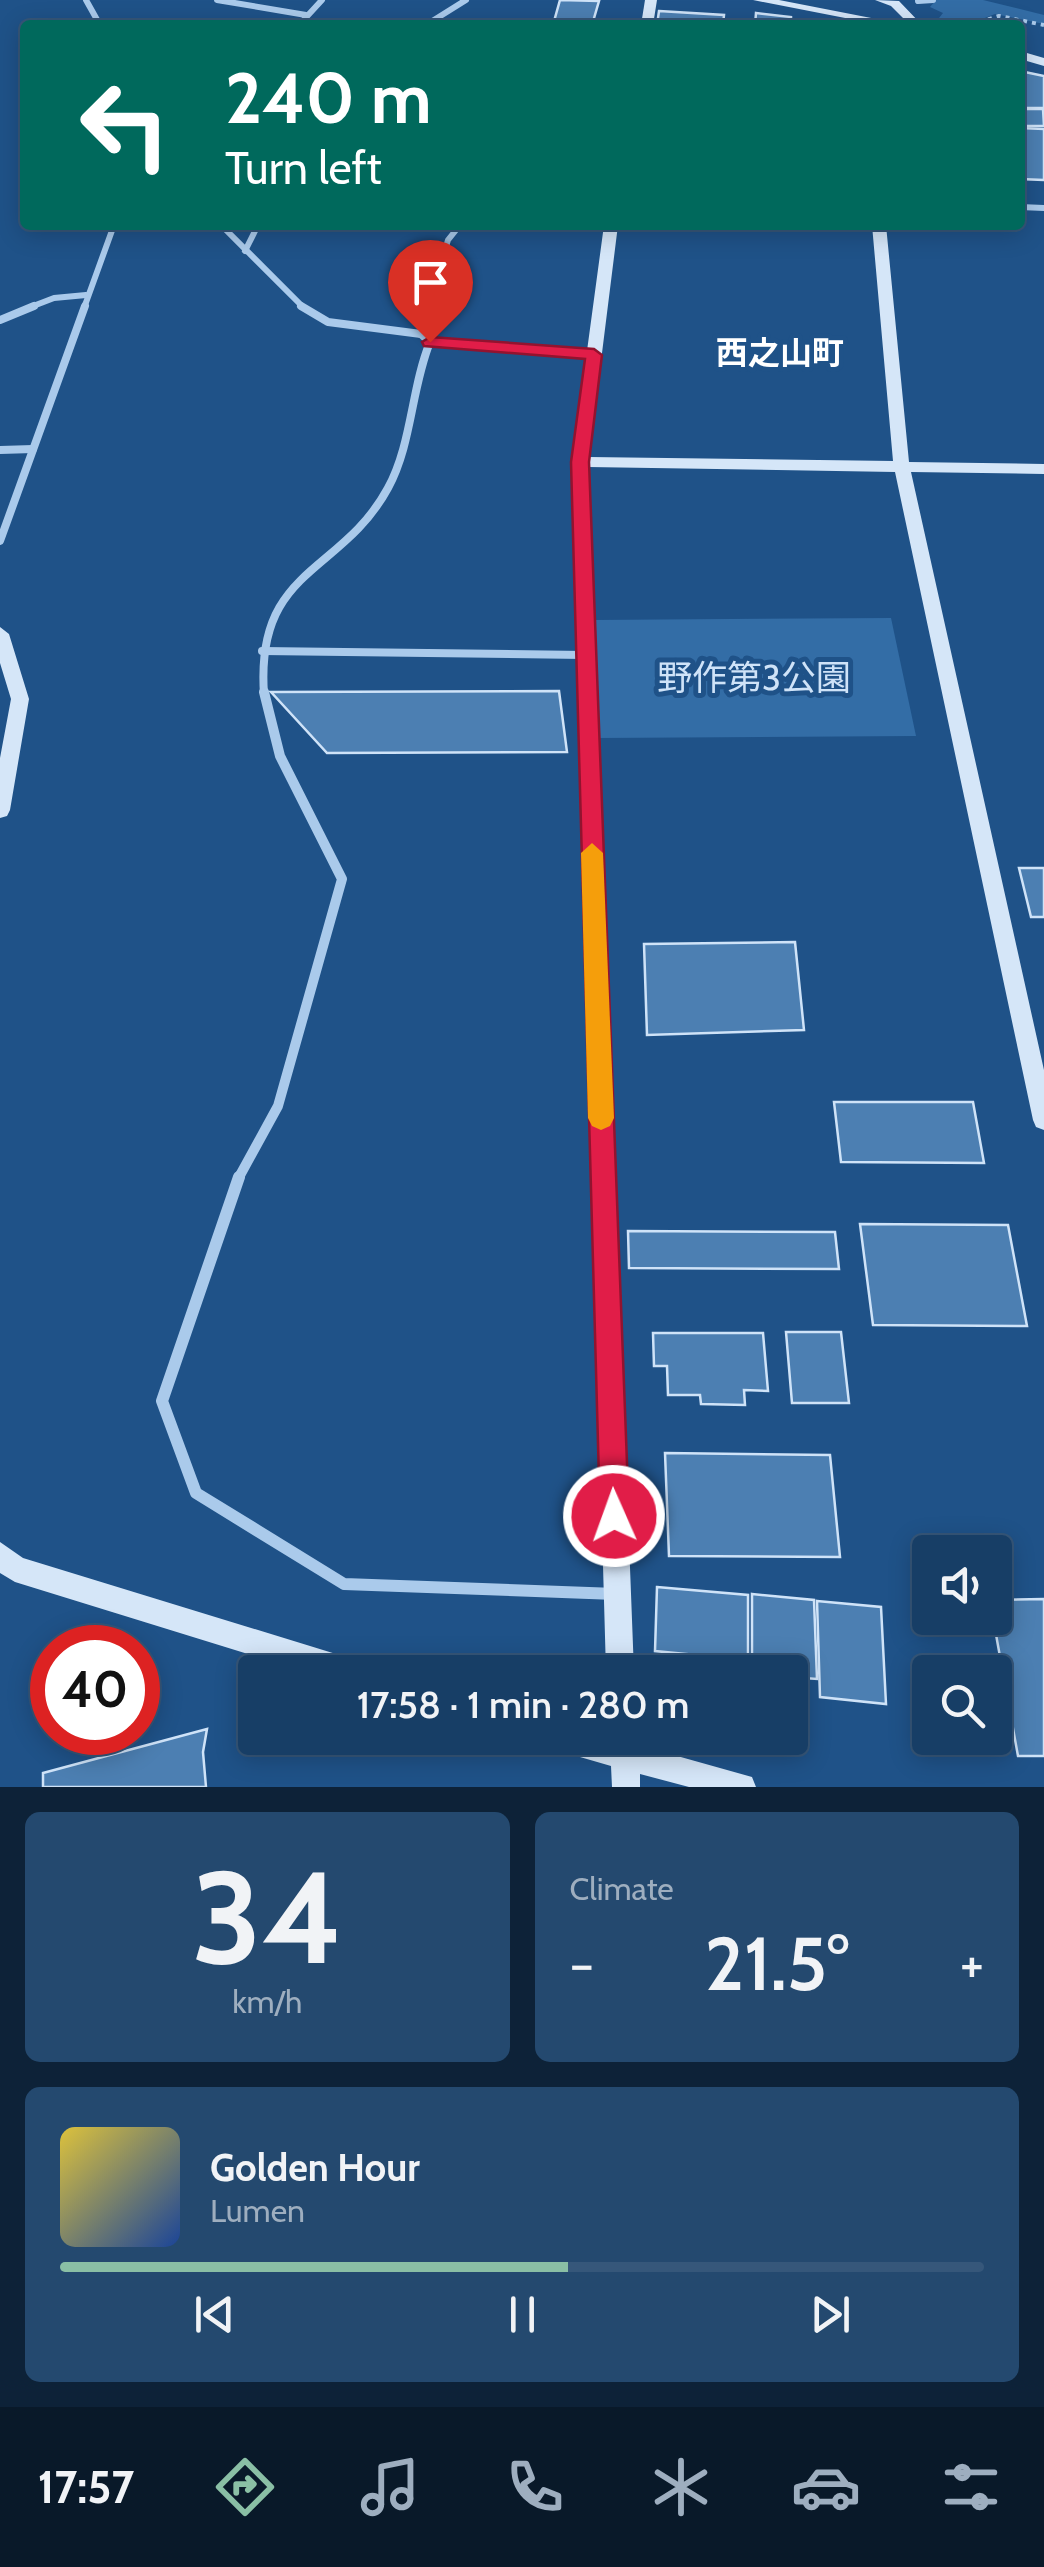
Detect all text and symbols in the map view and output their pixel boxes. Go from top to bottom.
text: 240 m [225,55,432,141]
icon: left [60,60,190,190]
text: Turn left [225,141,382,195]
pin [388,240,473,343]
icon: arrive [403,255,458,310]
district label: 西之山町 [716,333,844,372]
park label: 野作第3公園 [657,656,851,699]
position arrow [562,1464,666,1568]
map controls [912,1535,1012,1755]
button: sound [912,1535,1012,1635]
speed limit sign: 40 [30,1625,160,1755]
button: search [912,1655,1012,1755]
text: 17:58 · 1 min · 280 m [357,1681,689,1728]
text: 34 [192,1838,343,1996]
text: Climate [570,1869,674,1908]
text: 21.5° [705,1918,849,2009]
text: − [570,1930,594,1997]
text: + [960,1930,984,1997]
text: km/h [232,1982,302,2021]
text: Golden Hour [210,2144,420,2191]
text: Lumen [210,2191,305,2230]
icon: previous [187,2287,242,2342]
icon: pause [495,2287,550,2342]
icon: next [803,2287,858,2342]
icon: directions [210,2452,280,2522]
icon: music [355,2452,425,2522]
icon: phone [500,2452,570,2522]
icon: climate [646,2452,716,2522]
icon: car [791,2452,861,2522]
icon: filters [936,2452,1006,2522]
text: 17:57 [38,2460,134,2514]

